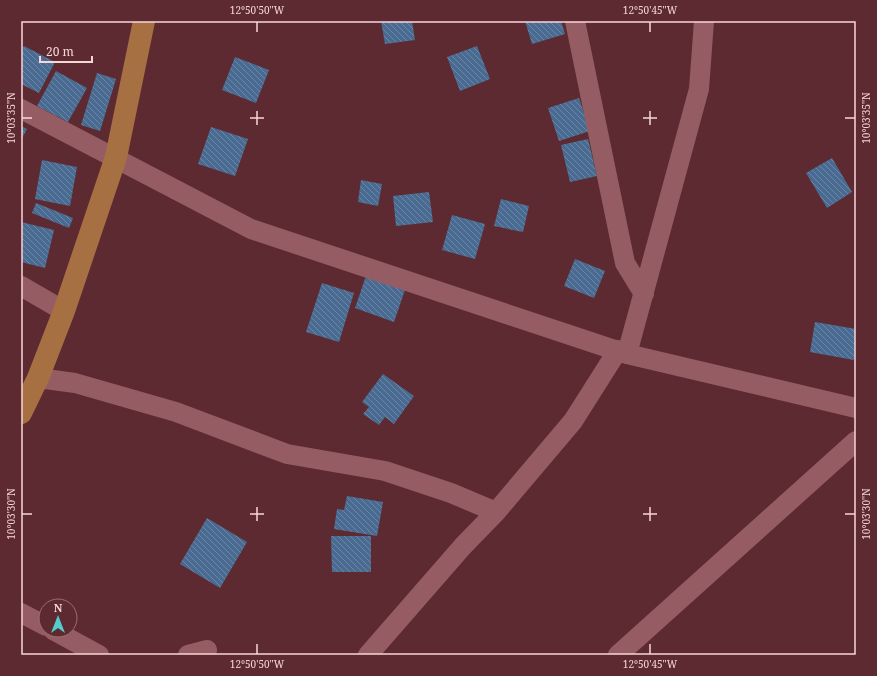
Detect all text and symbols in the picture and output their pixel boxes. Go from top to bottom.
text: 12°50'50"W [230,3,285,17]
text: 12°50'45"W [623,3,678,17]
scale bar [40,38,92,64]
text: 20 m [46,43,74,60]
text: 10°03'35"N [4,92,18,144]
text: 10°03'35"N [859,92,873,144]
text: 10°03'30"N [4,488,18,540]
text: 10°03'30"N [859,488,873,540]
north arrow [38,598,78,638]
text: N [54,600,63,615]
text: 12°50'50"W [230,657,285,671]
text: 12°50'45"W [623,657,678,671]

